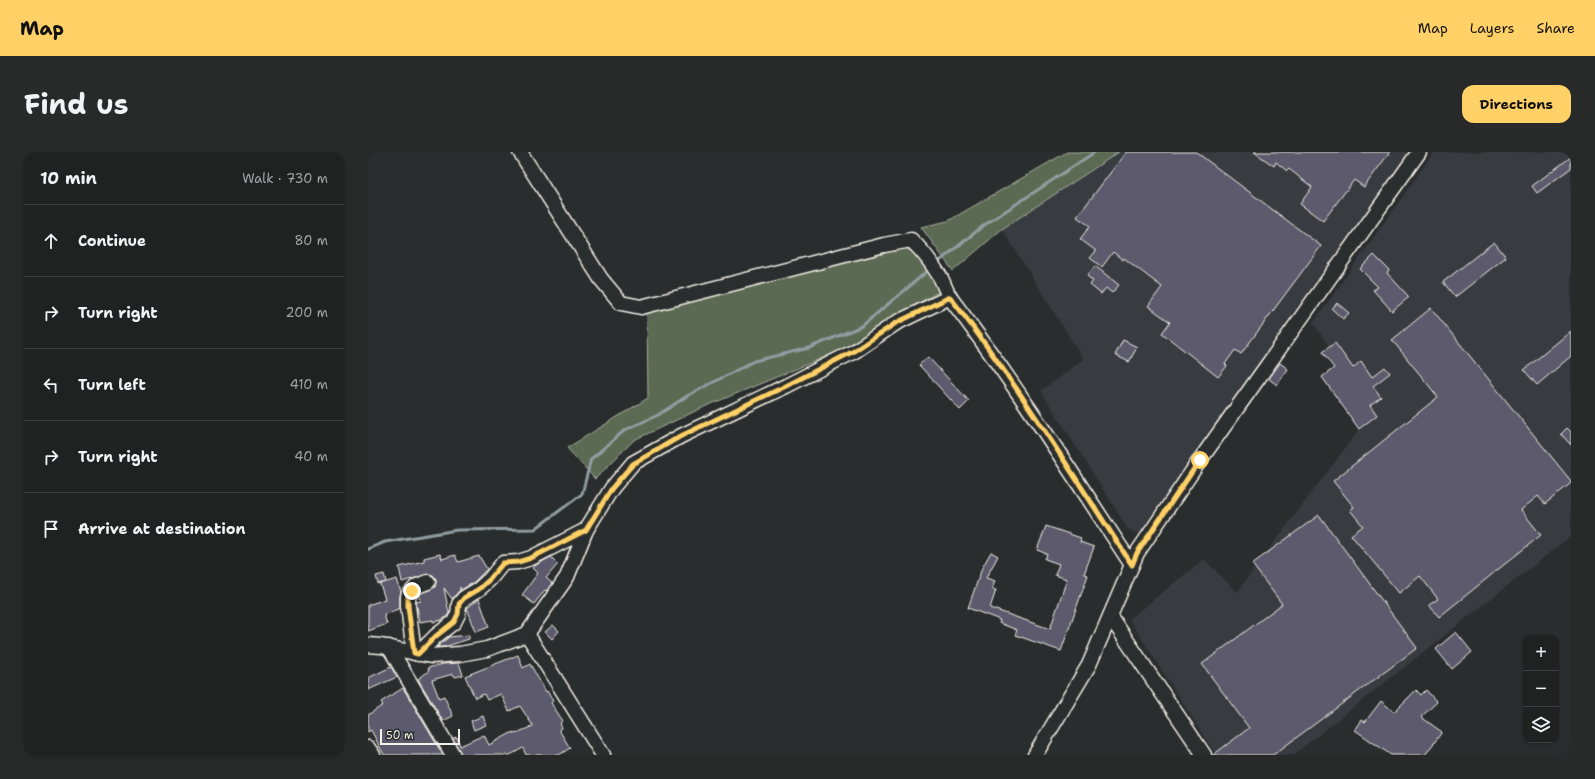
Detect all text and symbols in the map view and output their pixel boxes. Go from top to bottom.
text: Map [20,16,64,41]
text: Map [1418,19,1448,37]
text: Layers [1470,19,1514,37]
text: Share [1536,19,1575,37]
text: Find us [24,85,129,123]
button: Directions [1462,85,1571,123]
text: 10 min [40,167,97,189]
text: Walk · 730 m [242,170,328,187]
icon: ahead [40,230,62,252]
text: Continue [78,231,146,251]
text: 80 m [294,232,328,249]
icon: right [40,302,62,324]
text: Turn right [78,303,158,323]
text: 200 m [286,304,328,321]
icon: left [40,374,62,396]
text: Turn left [78,375,146,395]
text: 410 m [290,376,328,393]
icon: right [40,446,62,468]
text: Turn right [78,447,158,467]
text: 40 m [294,448,328,465]
route start [1191,451,1209,469]
icon: arrive [40,518,62,540]
text: Arrive at destination [78,519,246,539]
route end [403,582,421,600]
map controls [1523,635,1559,743]
button: + [1523,635,1559,671]
button: − [1523,671,1559,707]
button: layers [1523,707,1559,743]
scale bar [380,727,460,746]
text: 50 m [386,728,414,743]

